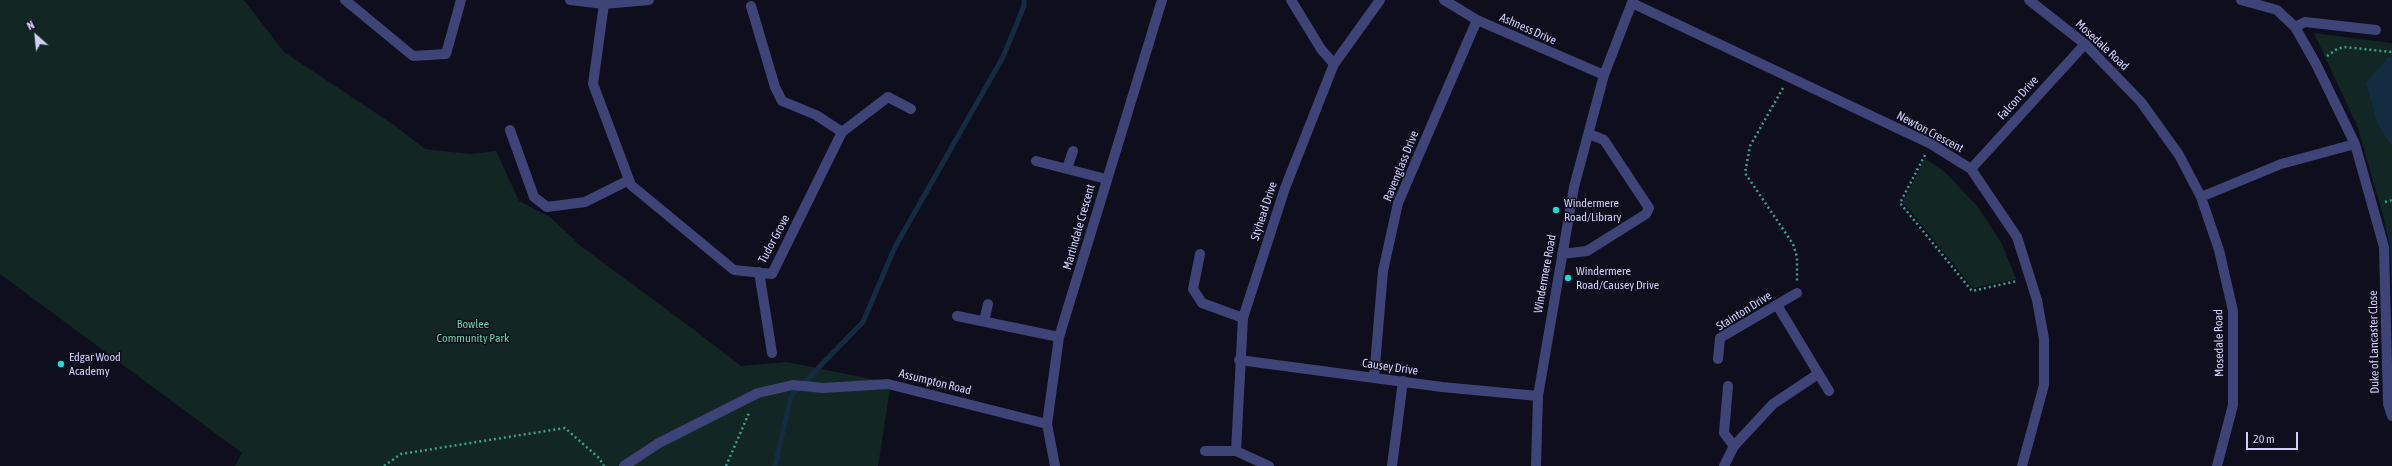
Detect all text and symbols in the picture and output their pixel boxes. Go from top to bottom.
street label: Ashness Drive [1497,10,1559,48]
north arrow [16,16,56,56]
street label: Mosedale Road [2072,17,2132,73]
text: N [25,18,36,32]
street label: Falcon Drive [1995,73,2041,123]
street label: Newton Crescent [1894,108,1966,156]
street label: Ravenglass Drive [1380,129,1422,203]
street label: Styhead Drive [1248,180,1280,242]
street label: Martindale Crescent [1060,183,1098,271]
place label: Windermere Road/Library [1564,196,1621,224]
marker: Windermere Road/Library [1551,205,1561,215]
street label: Tudor Grove [755,212,793,266]
street label: Windermere Road [1531,234,1559,314]
place label: Windermere Road/Causey Drive [1576,264,1659,292]
marker: Windermere Road/Causey Drive [1563,273,1573,283]
street label: Stainton Drive [1714,288,1774,334]
street label: Duke of Lancaster Close [2366,290,2382,394]
street label: Mosedale Road [2211,309,2227,377]
park label: Bowlee Community Park [437,317,509,345]
place label: Edgar Wood Academy [69,350,121,378]
street label: Causey Drive [1361,356,1419,378]
marker: Edgar Wood Academy [56,359,66,369]
street label: Assumpton Road [897,366,973,398]
scale bar [2248,424,2300,450]
text: 20 m [2253,432,2275,446]

